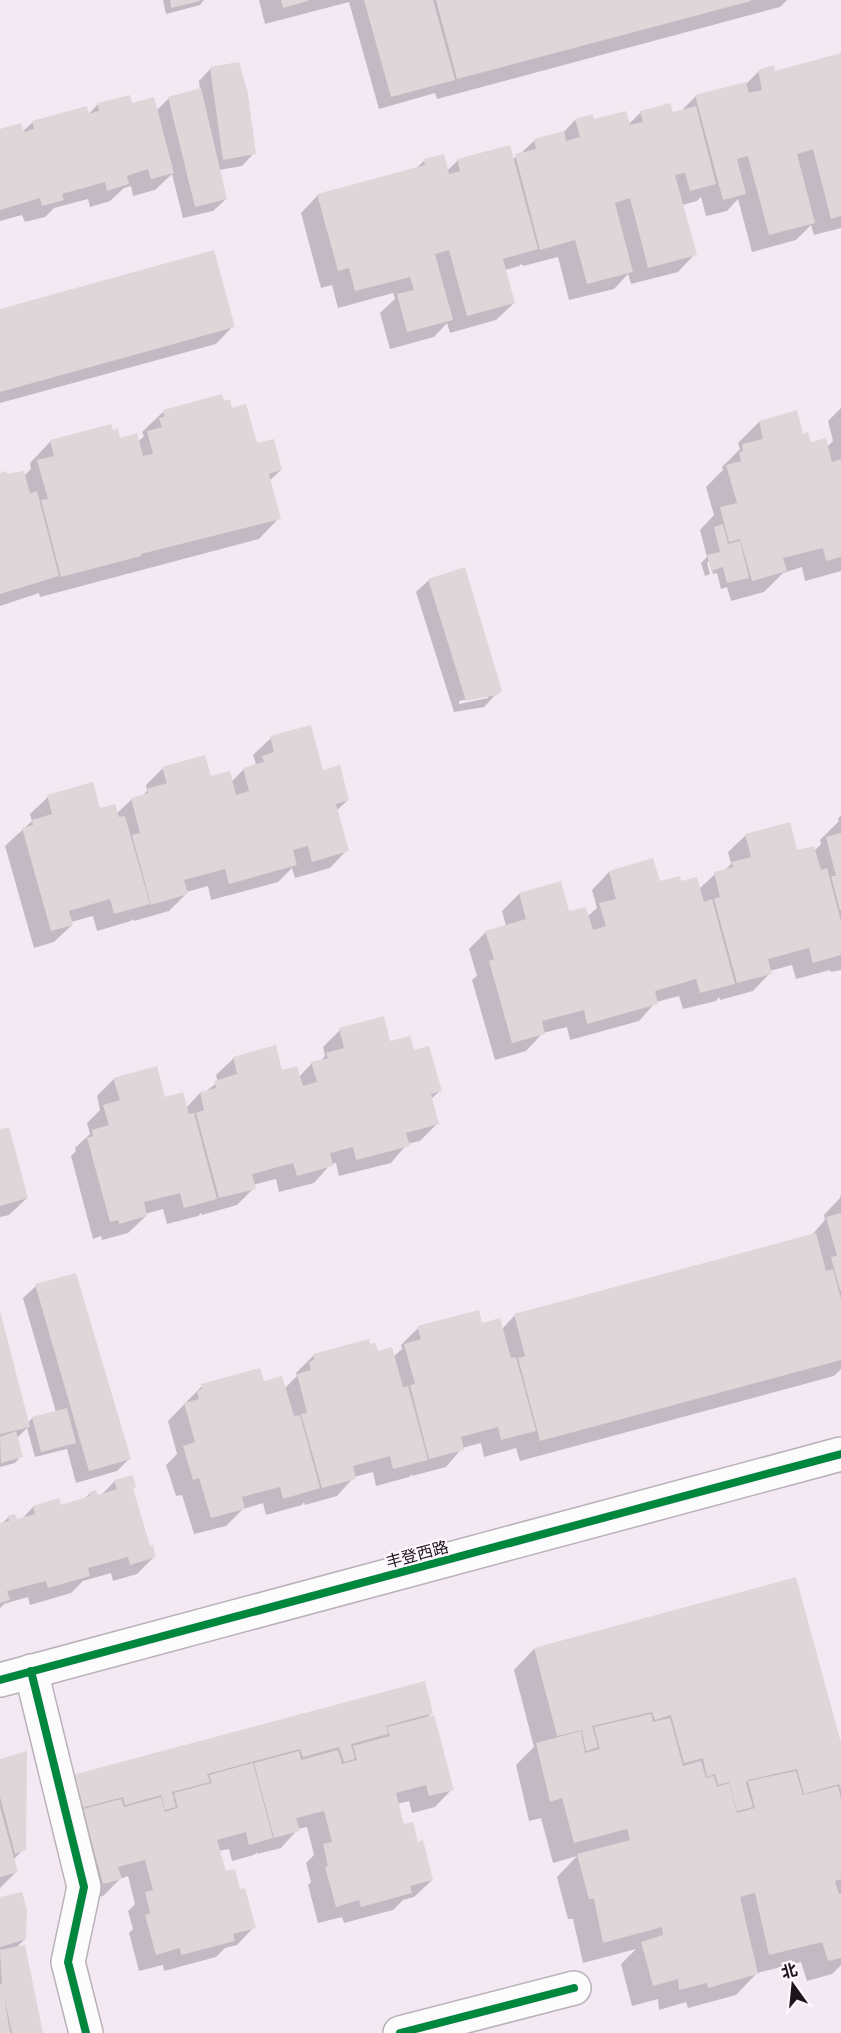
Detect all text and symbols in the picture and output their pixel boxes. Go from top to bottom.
street label: 丰登西路 [383,1536,451,1573]
north arrow [763,1955,823,2015]
text: 北 [779,1959,800,1983]

